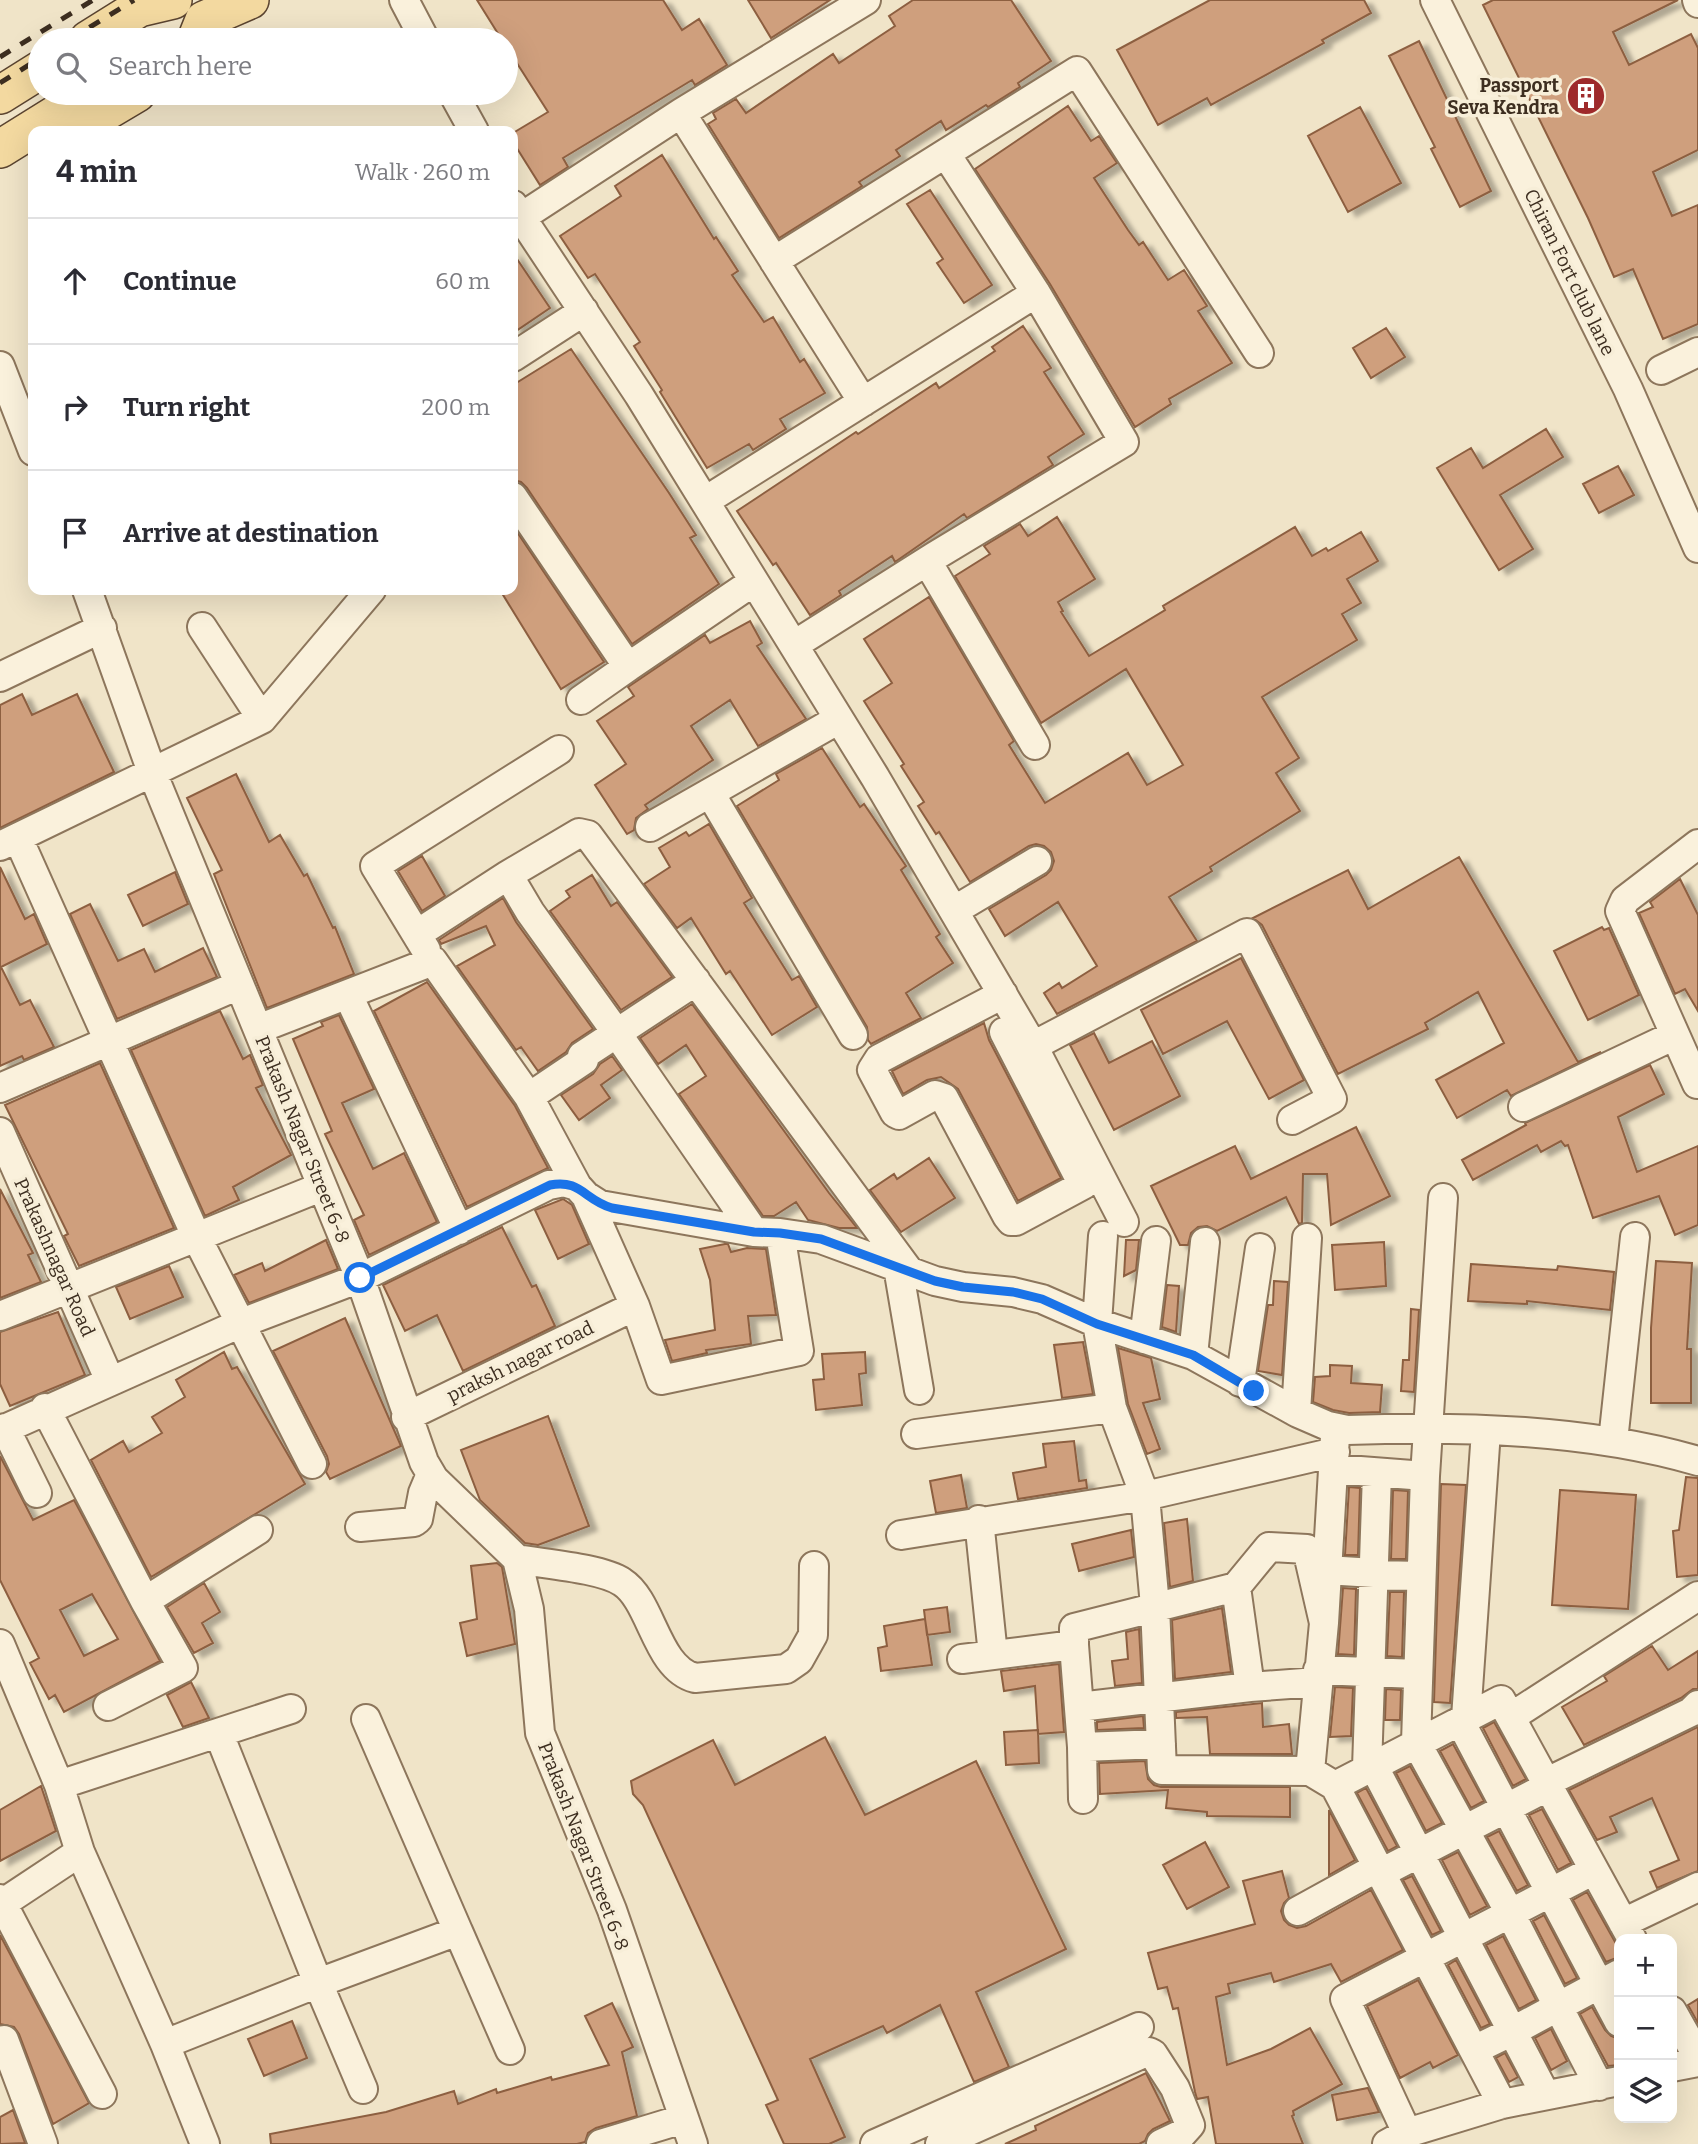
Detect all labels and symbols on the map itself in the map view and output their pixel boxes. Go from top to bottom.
place label: Passport Seva Kendra [1447,74,1559,119]
building icon: Passport Seva Kendra [1565,75,1607,117]
street label: Chiran Fort club lane [1519,185,1620,359]
street label: Prakash Nagar Street 6-8 [250,1032,355,1246]
street label: Prakashnagar Road [9,1174,100,1340]
route start [344,1262,375,1293]
street label: praksh nagar road [443,1316,597,1407]
route end [1238,1375,1269,1406]
street label: Prakash Nagar Street 6-8 [533,1739,634,1954]

